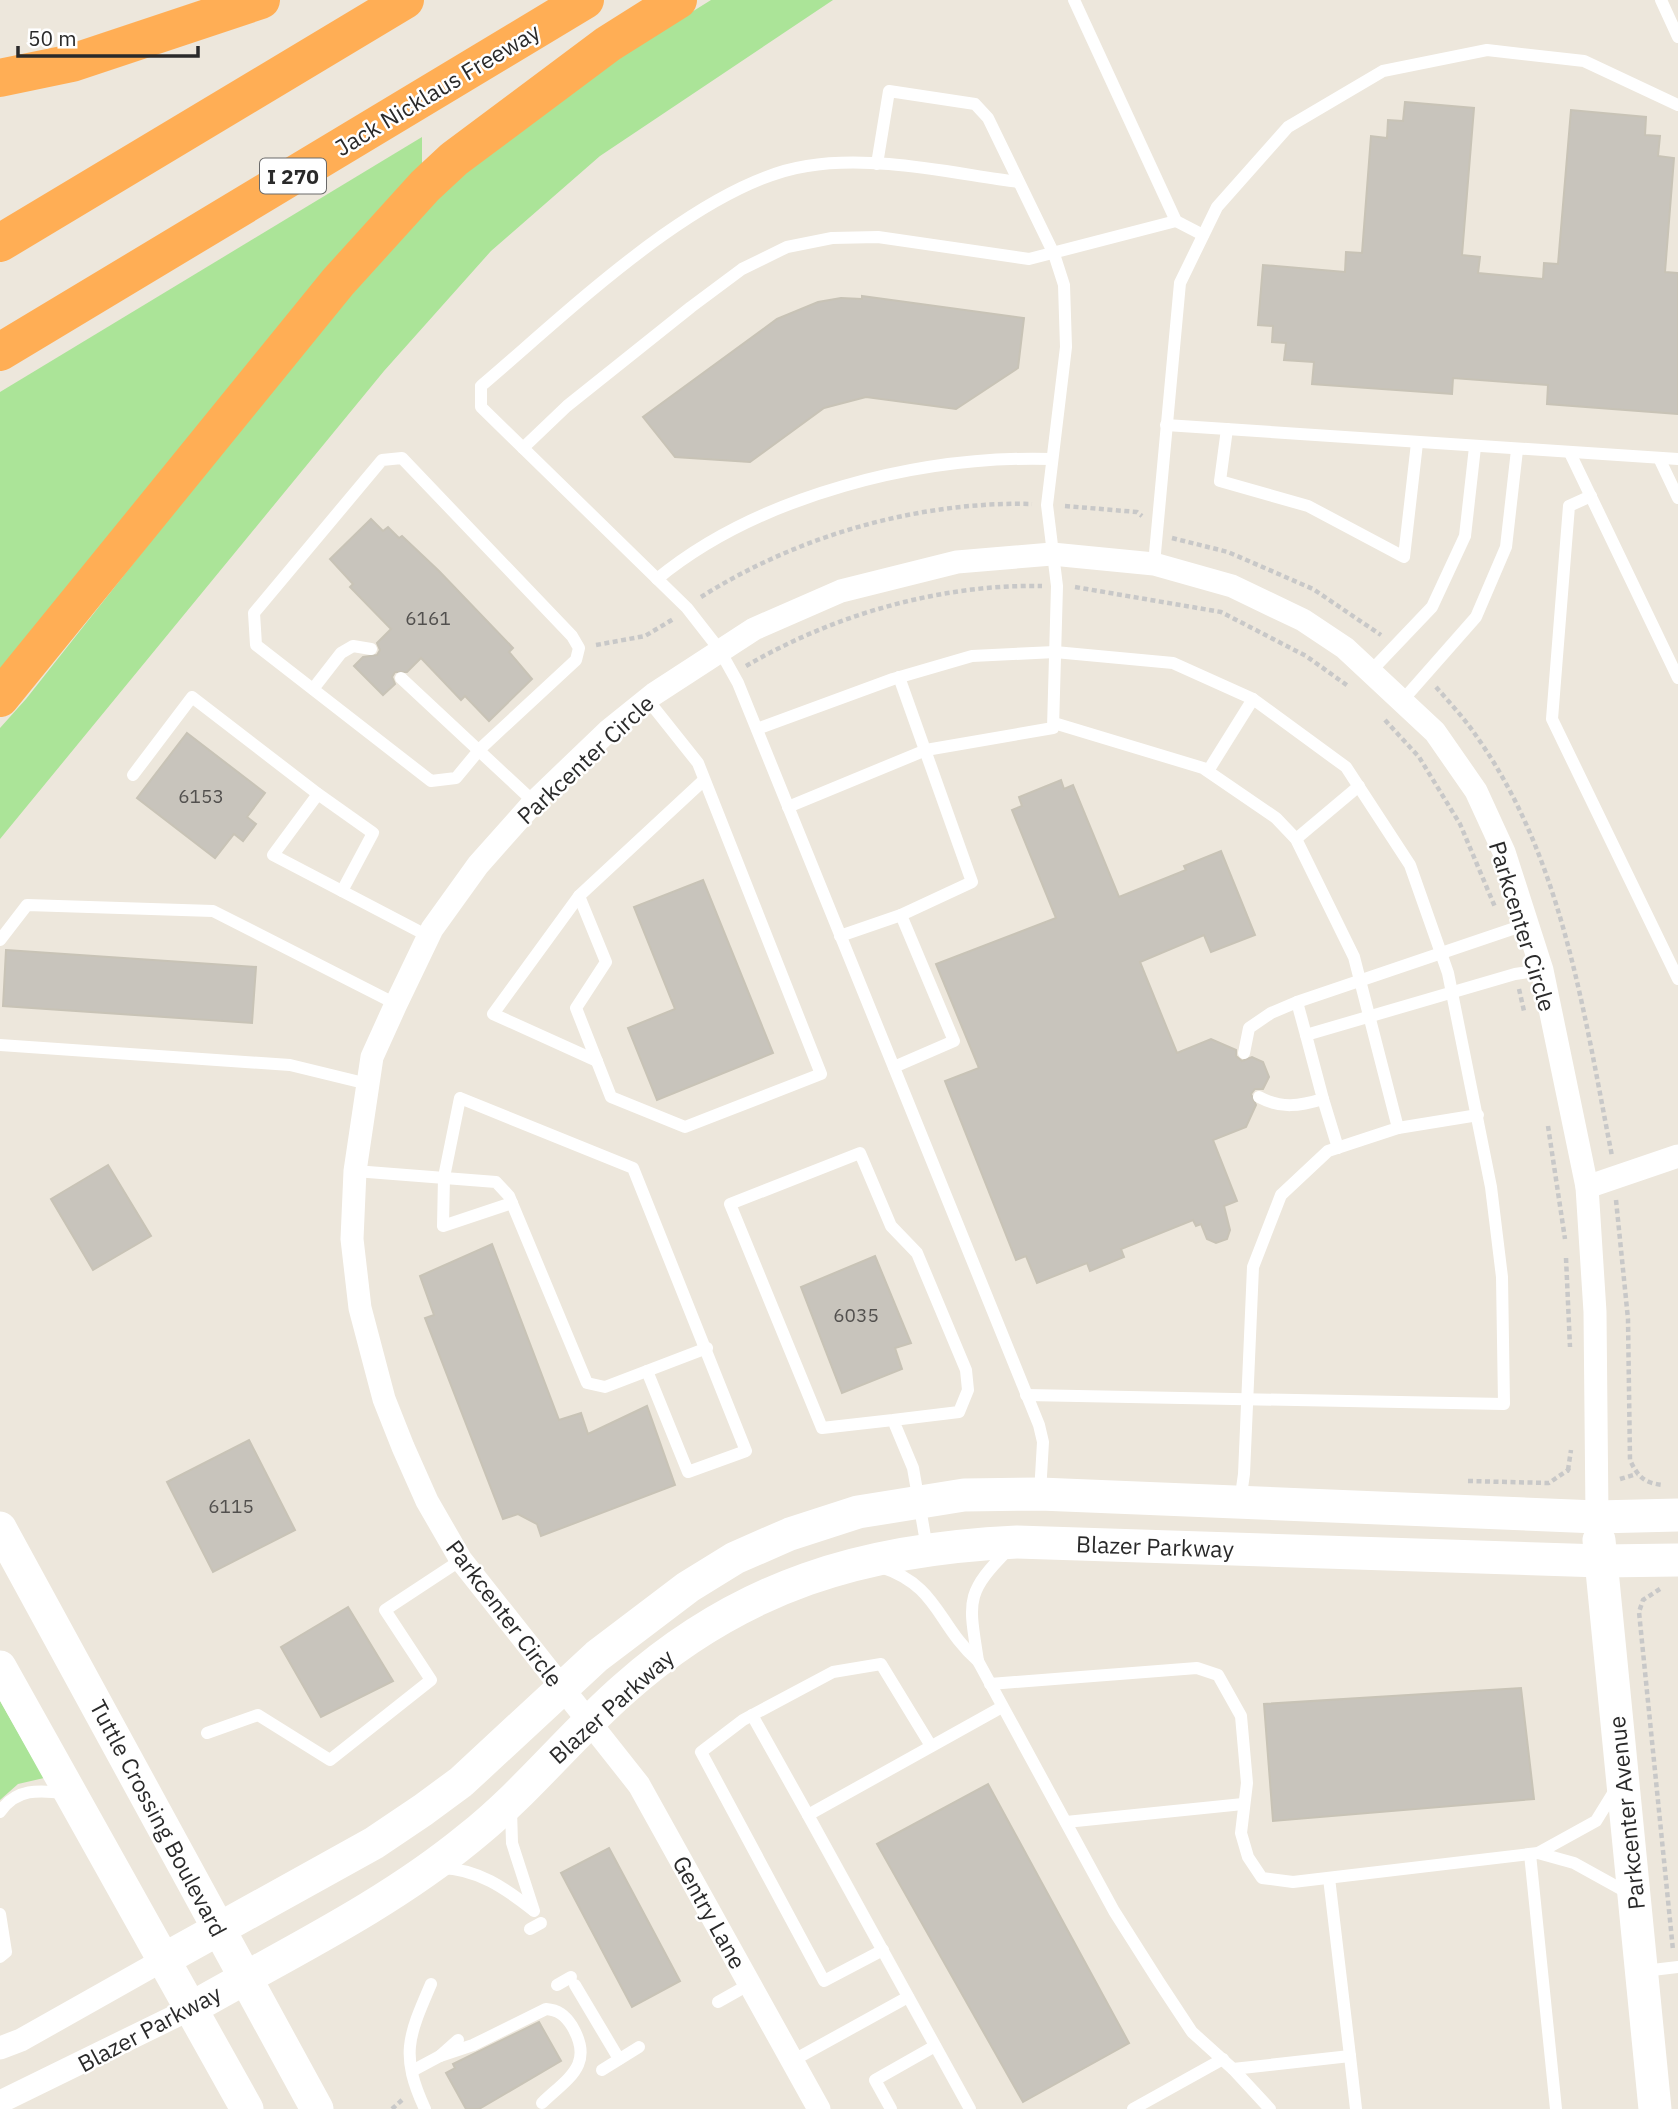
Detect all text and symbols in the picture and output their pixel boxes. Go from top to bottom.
scale bar [18,14,198,58]
street label: Jack Nicklaus Freeway [329,16,545,162]
text: 50 m [28,24,77,52]
road number: I 270 [260,158,326,194]
house number: 6161 [405,606,451,630]
street label: Parkcenter Circle [510,688,660,830]
house number: 6153 [178,784,224,808]
street label: Parkcenter Circle [1483,837,1563,1015]
house number: 6035 [833,1303,879,1327]
house number: 6115 [208,1494,254,1518]
street label: Blazer Parkway [1075,1528,1235,1564]
street label: Parkcenter Circle [440,1533,570,1693]
street label: Blazer Parkway [542,1642,680,1770]
street label: Tuttle Crossing Boulevard [84,1694,234,1942]
street label: Parkcenter Avenue [1601,1715,1651,1911]
street label: Gentry Lane [667,1850,753,1974]
street label: Blazer Parkway [72,1977,226,2078]

